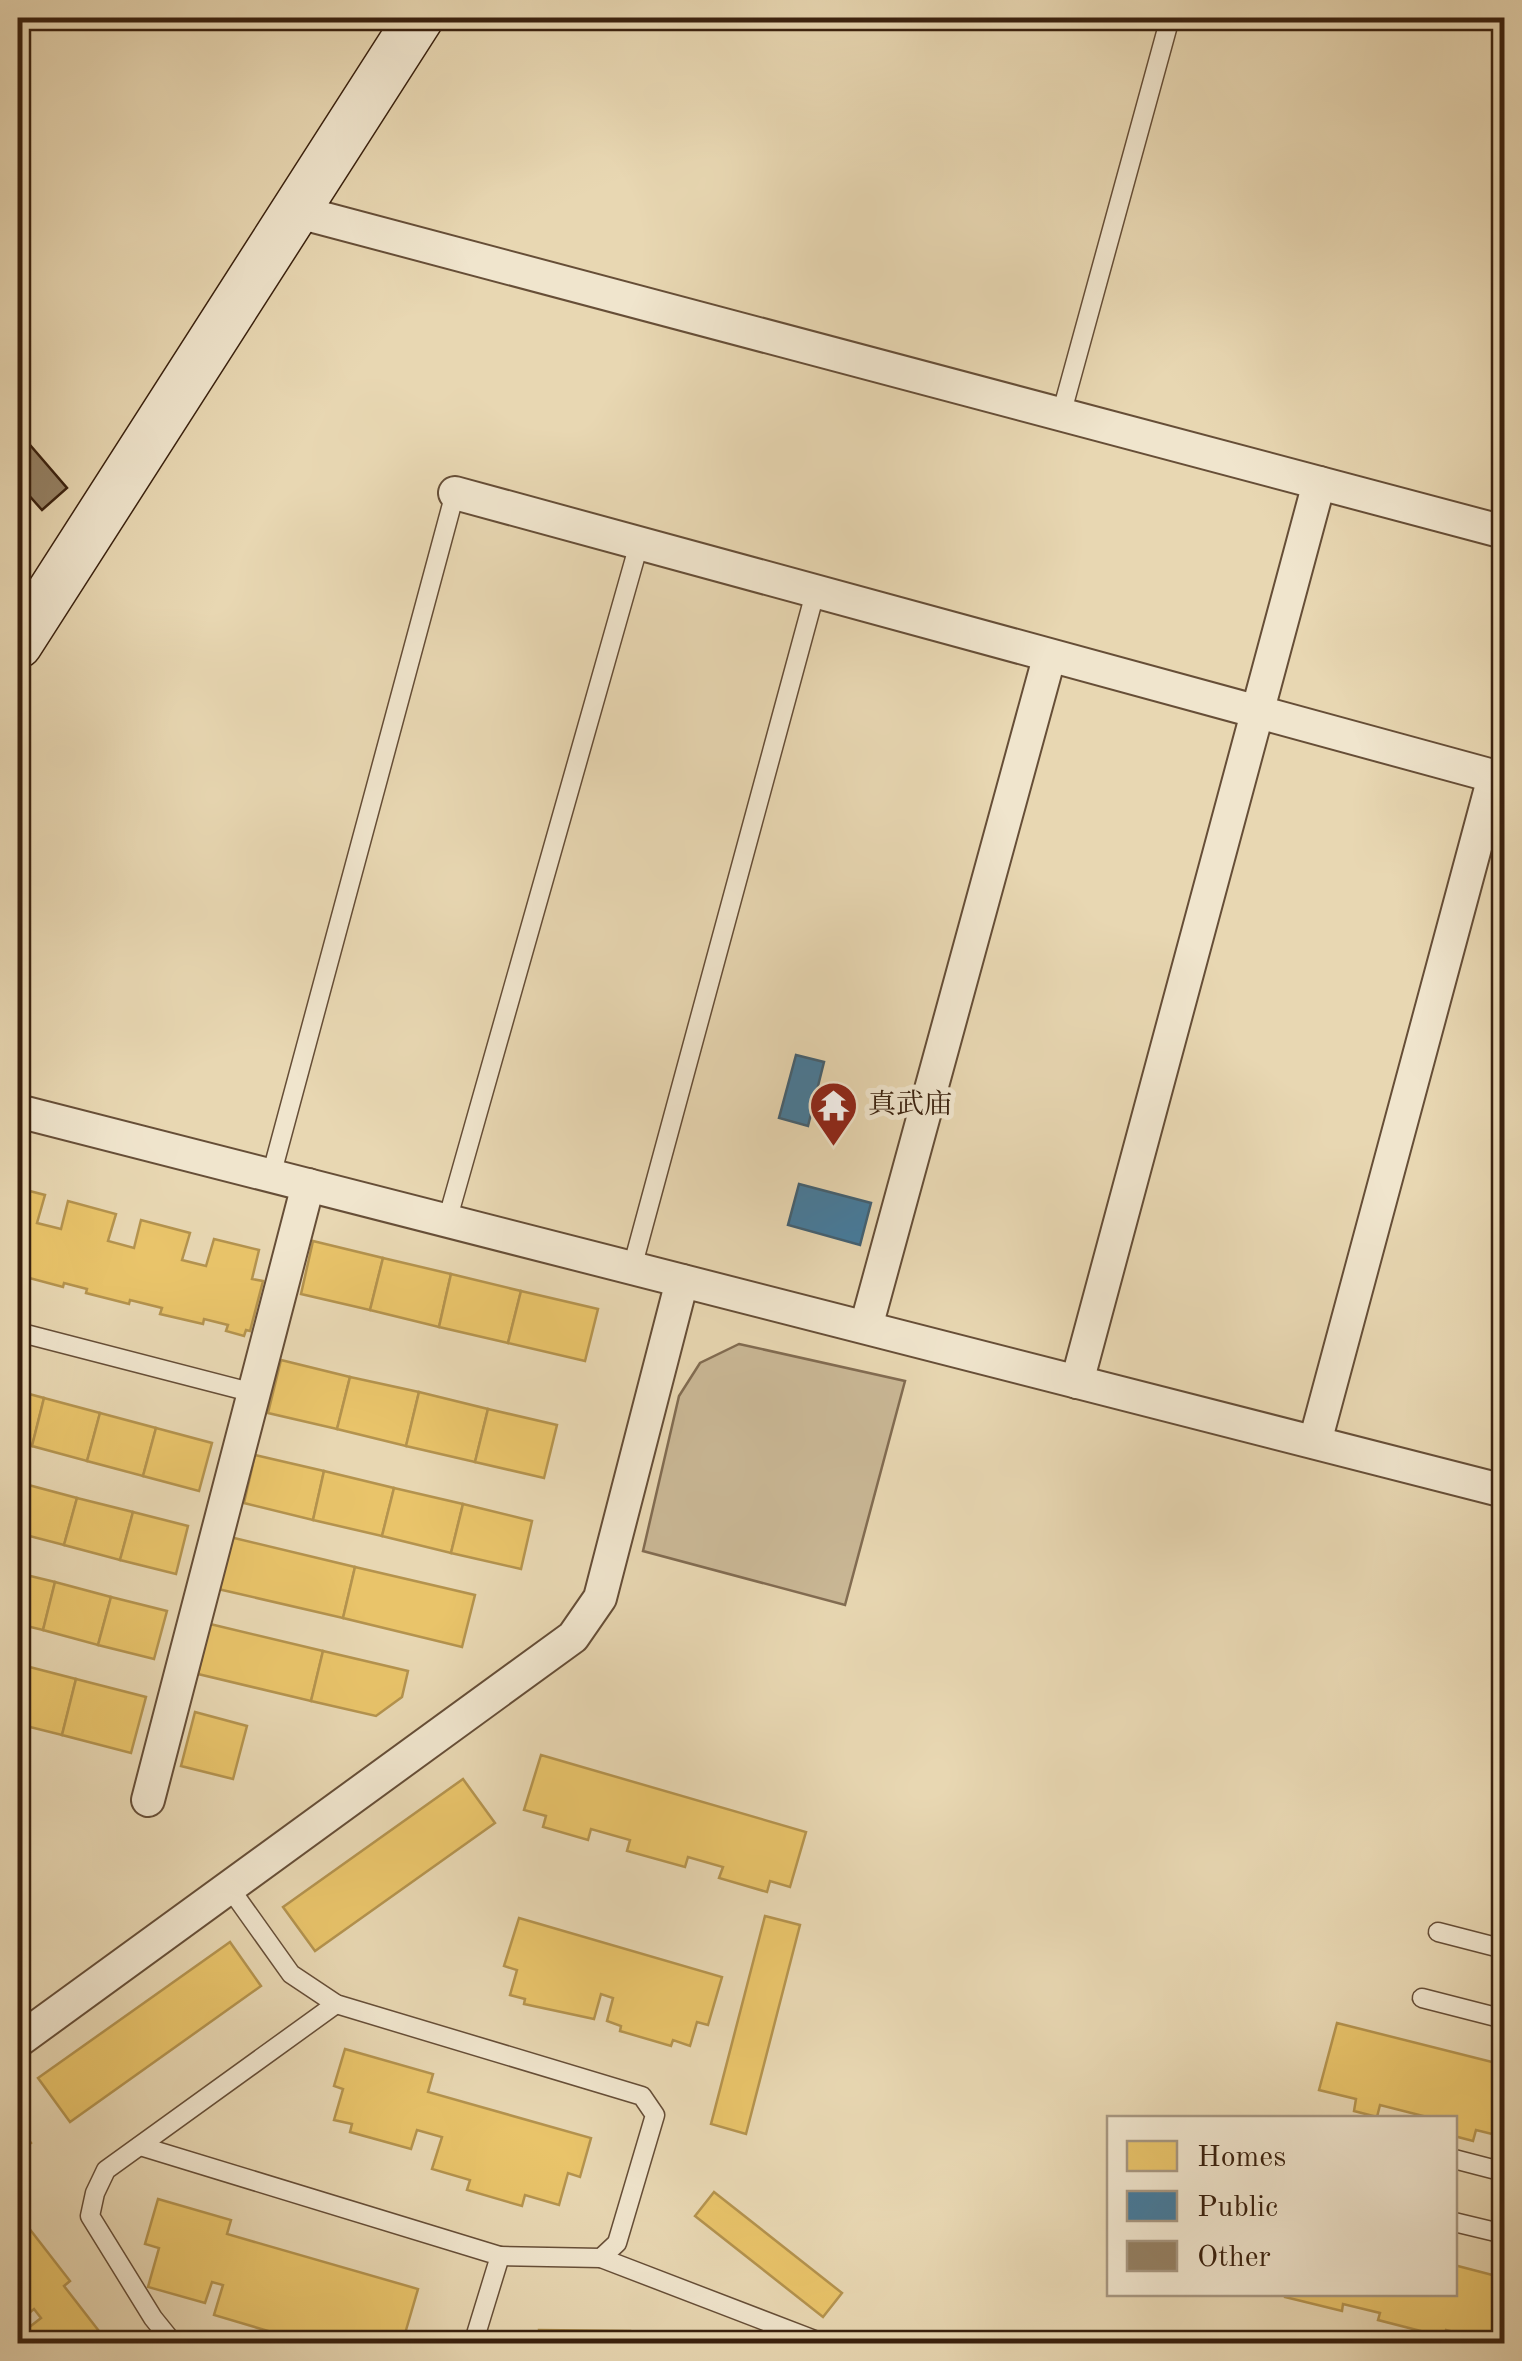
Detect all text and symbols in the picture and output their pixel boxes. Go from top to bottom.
temple icon: 真武庙 [807,1080,859,1148]
place label: 真武庙 [868,1089,952,1120]
legend [1107,2116,1457,2296]
text: Homes [1197,2143,1286,2173]
text: Public [1197,2193,1278,2223]
text: Other [1197,2243,1271,2273]

